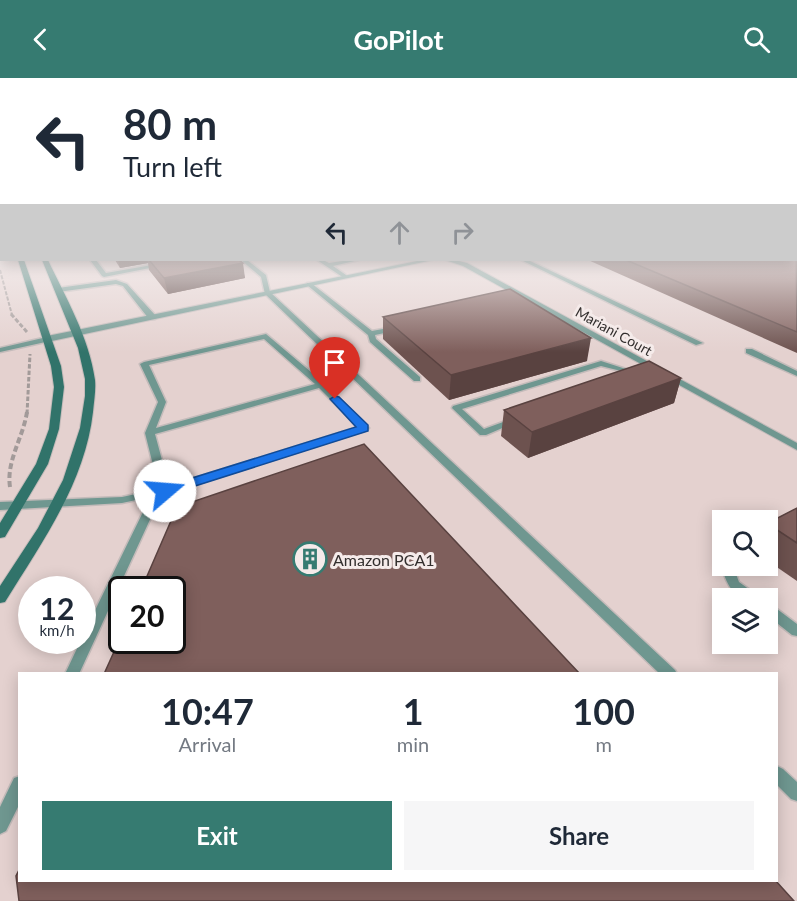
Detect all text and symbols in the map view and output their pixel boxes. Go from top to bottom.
icon: back [24,23,57,56]
text: GoPilot [353,23,444,56]
icon: search [740,23,773,56]
text: 80 m [123,99,217,149]
icon: left [24,102,102,180]
text: Turn left [123,150,222,183]
icon: left [320,216,353,249]
icon: ahead [383,216,416,249]
icon: right [446,216,479,249]
street label: Mariani Court [573,303,655,359]
pin [309,337,360,399]
icon: arrive [318,346,351,379]
position arrow [133,459,197,523]
map controls [712,510,778,654]
button: search [712,510,778,576]
building icon: Amazon PCA1 [292,541,328,577]
place label: Amazon PCA1 [333,550,435,569]
speed limit sign: 20 [108,576,186,654]
button: layers [712,588,778,654]
text: 12 [40,590,74,626]
text: km/h [39,621,75,639]
text: 10:47 [161,689,254,733]
text: 1 [403,689,424,733]
text: 100 [572,689,635,733]
text: Arrival [179,732,236,756]
text: min [397,732,429,756]
text: m [595,732,612,756]
button: Exit [42,801,392,870]
button: Share [404,801,754,870]

